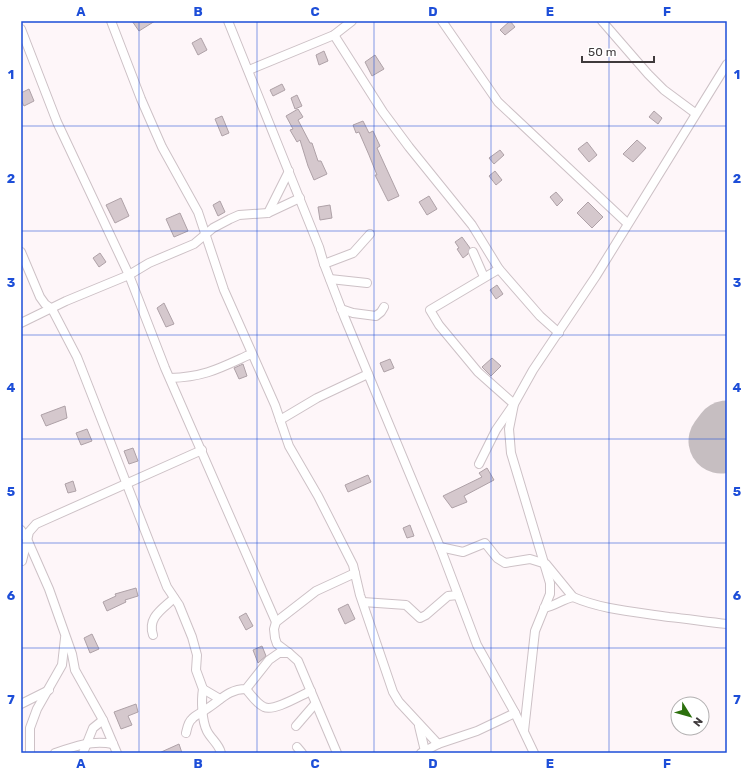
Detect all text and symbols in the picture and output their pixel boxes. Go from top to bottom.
text: A [76,4,86,19]
text: B [193,4,203,19]
text: C [310,4,320,19]
text: D [428,4,438,19]
text: E [546,4,554,19]
text: F [663,4,671,19]
scale bar [582,38,654,64]
text: 50 m [588,45,616,59]
text: 1 [8,67,14,82]
text: 1 [734,67,740,82]
text: 2 [7,171,15,186]
text: 2 [733,171,741,186]
text: 3 [7,275,16,290]
text: 3 [733,275,742,290]
text: 4 [7,380,16,395]
text: 4 [733,380,742,395]
text: 5 [7,484,15,499]
text: 5 [733,484,741,499]
text: 6 [7,588,16,603]
text: 6 [733,588,742,603]
text: 7 [7,692,15,707]
text: 7 [733,692,741,707]
north arrow [670,696,710,736]
text: N [690,715,705,729]
text: A [76,756,86,771]
text: B [193,756,203,771]
text: C [310,756,320,771]
text: D [428,756,438,771]
text: E [546,756,554,771]
text: F [663,756,671,771]

